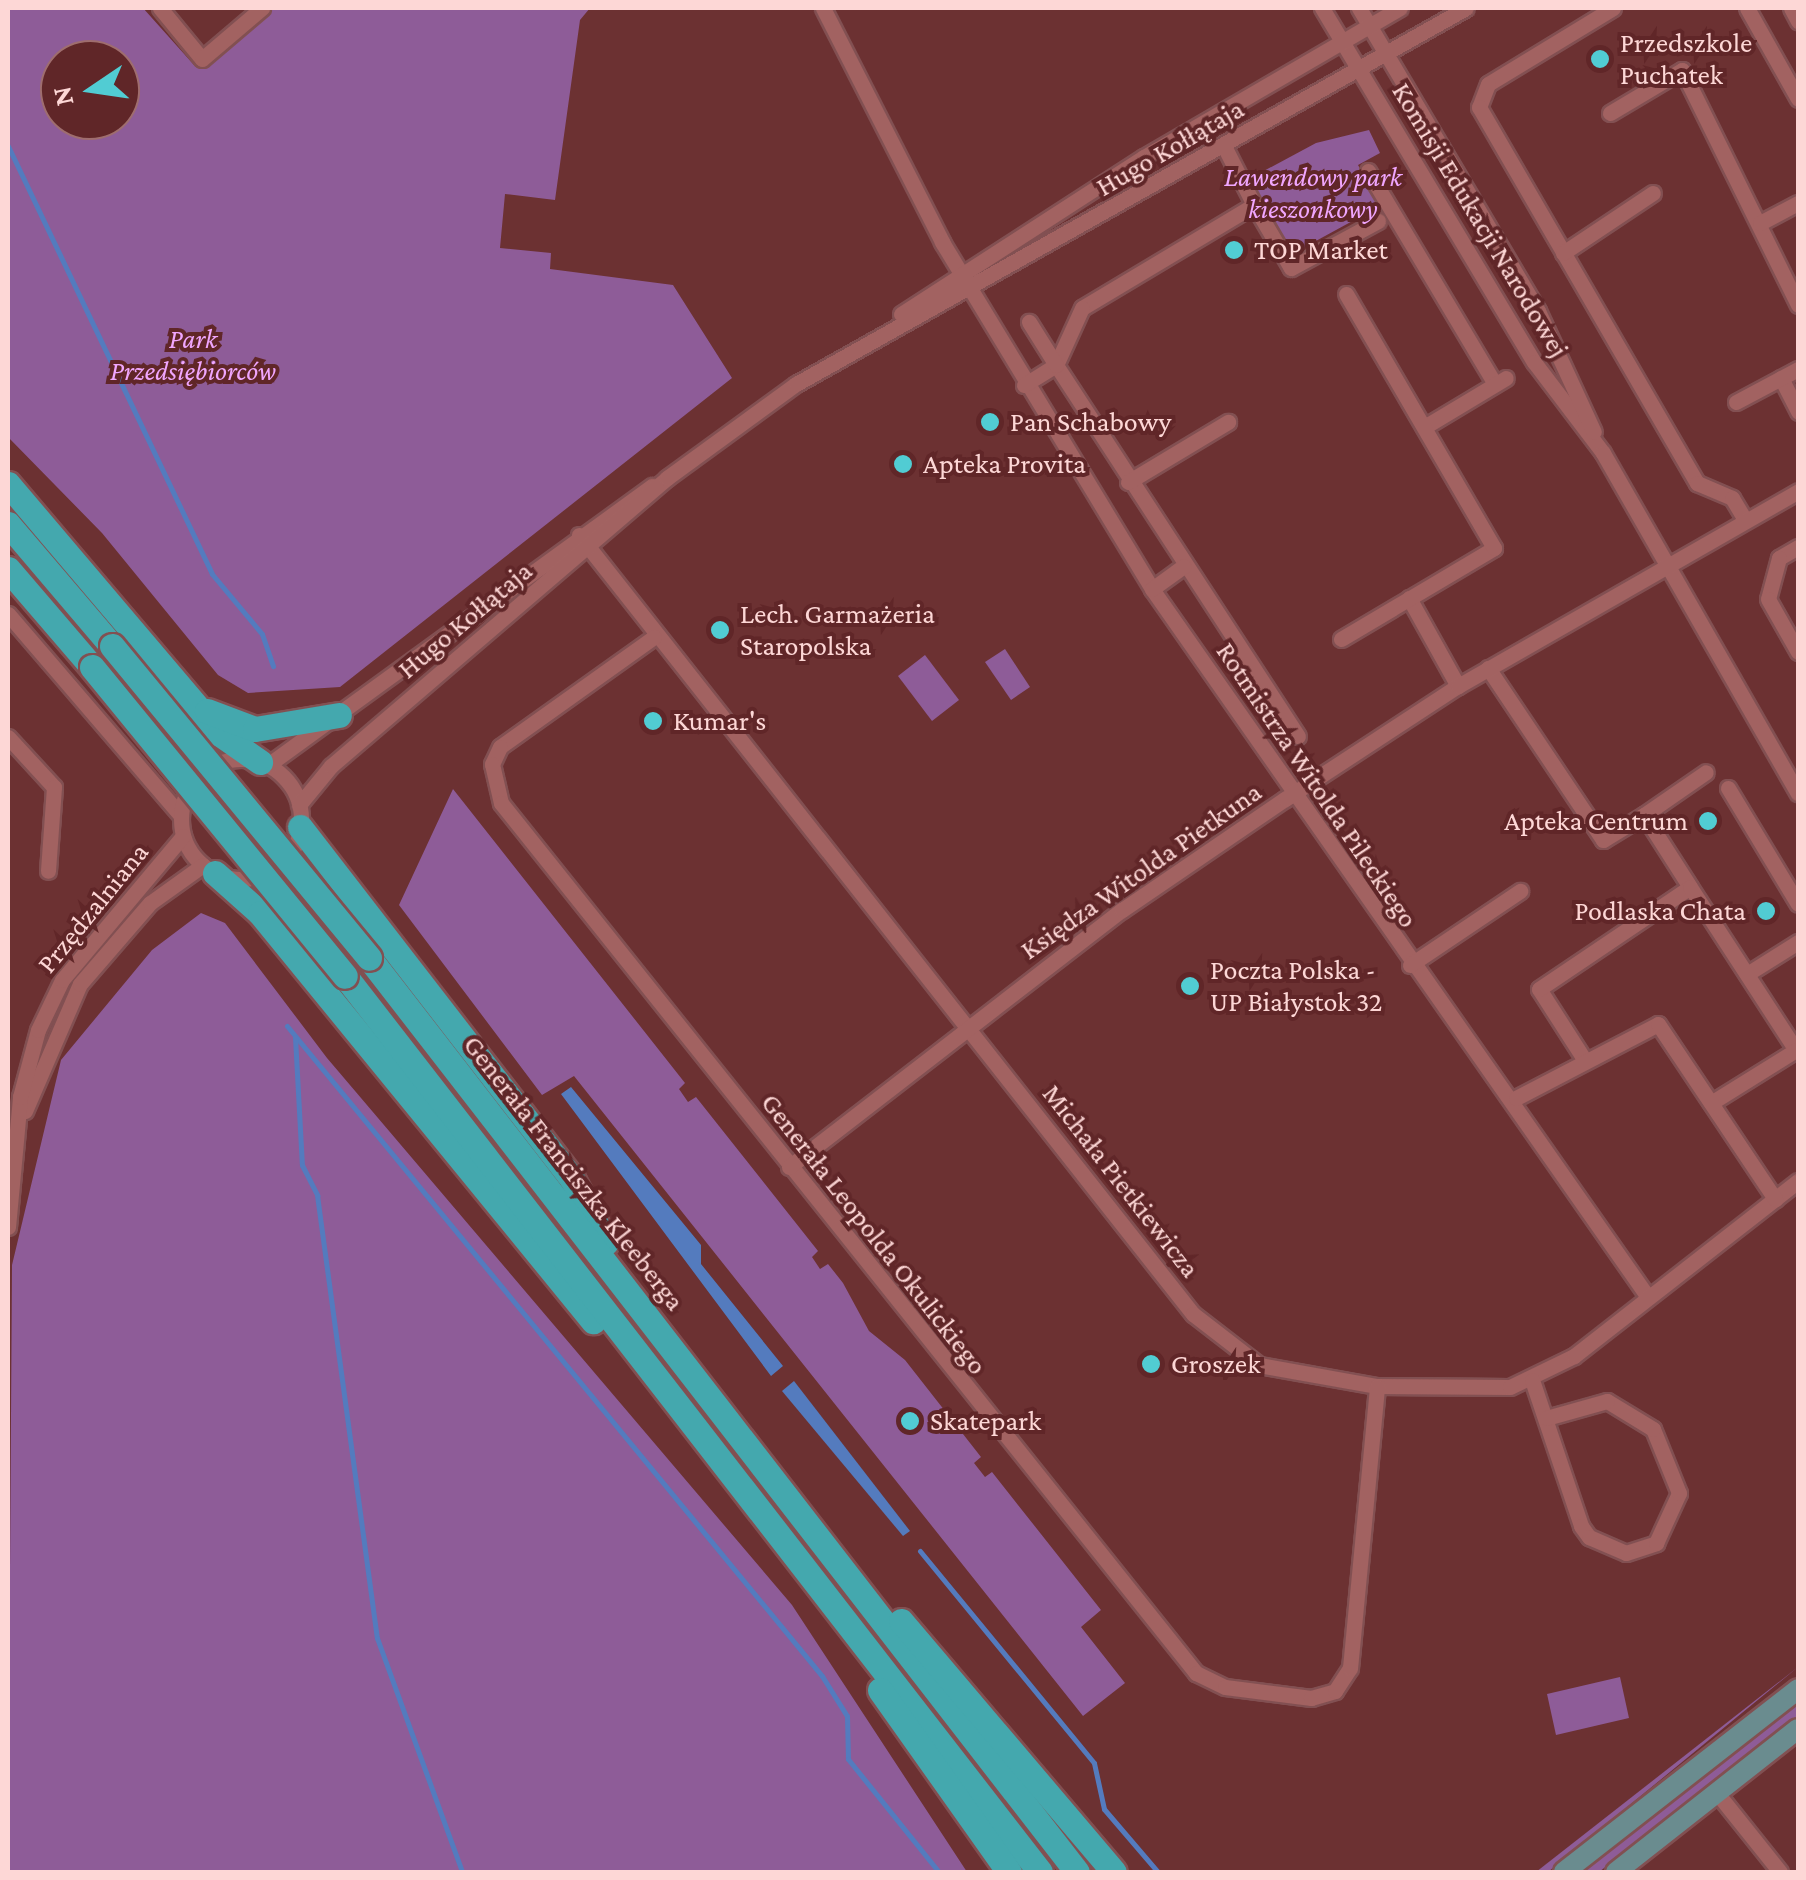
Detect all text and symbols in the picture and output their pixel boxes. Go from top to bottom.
place label: Przedszkole Puchatek [1620,26,1752,92]
north arrow [40,40,140,140]
marker: Przedszkole Puchatek [1589,48,1611,70]
street label: Komisji Edukacji Narodowej [1385,76,1575,364]
text: N [45,84,79,109]
street label: Hugo Kołłątaja [1090,92,1250,204]
park label: Lawendowy park kieszonkowy [1224,160,1402,226]
place label: TOP Market [1254,233,1388,267]
marker: TOP Market [1223,239,1245,261]
park label: Park Przedsiębiorców [110,322,276,388]
place label: Pan Schabowy [1010,405,1171,439]
marker: Pan Schabowy [979,411,1001,433]
place label: Apteka Provita [923,447,1086,481]
marker: Apteka Provita [892,453,914,475]
street label: Hugo Kołłątaja [391,554,539,686]
place label: Lech. Garmażeria Staropolska [740,597,935,663]
marker: Lech. Garmażeria Staropolska [709,619,731,641]
street label: Rotmistrza Witolda Pileckiego [1209,636,1425,934]
place label: Kumar's [673,704,766,738]
marker: Kumar's [642,710,664,732]
street label: Księdza Witolda Pietkuna [1014,775,1268,967]
place label: Apteka Centrum [1504,804,1688,838]
marker: Apteka Centrum [1697,810,1719,832]
street label: Przędzalniana [30,836,156,980]
place label: Podlaska Chata [1574,894,1746,928]
marker: Podlaska Chata [1755,900,1777,922]
place label: Poczta Polska - UP Białystok 32 [1210,953,1382,1019]
marker: Poczta Polska - UP Białystok 32 [1179,975,1201,997]
street label: Generała Franciszka Kleeberga [456,1029,692,1317]
street label: Michała Pietkiewicza [1035,1078,1207,1284]
street label: Generała Leopolda Okulickiego [754,1087,994,1381]
place label: Groszek [1171,1347,1260,1381]
marker: Groszek [1140,1353,1162,1375]
place label: Skatepark [930,1404,1041,1438]
marker: Skatepark [899,1410,921,1432]

